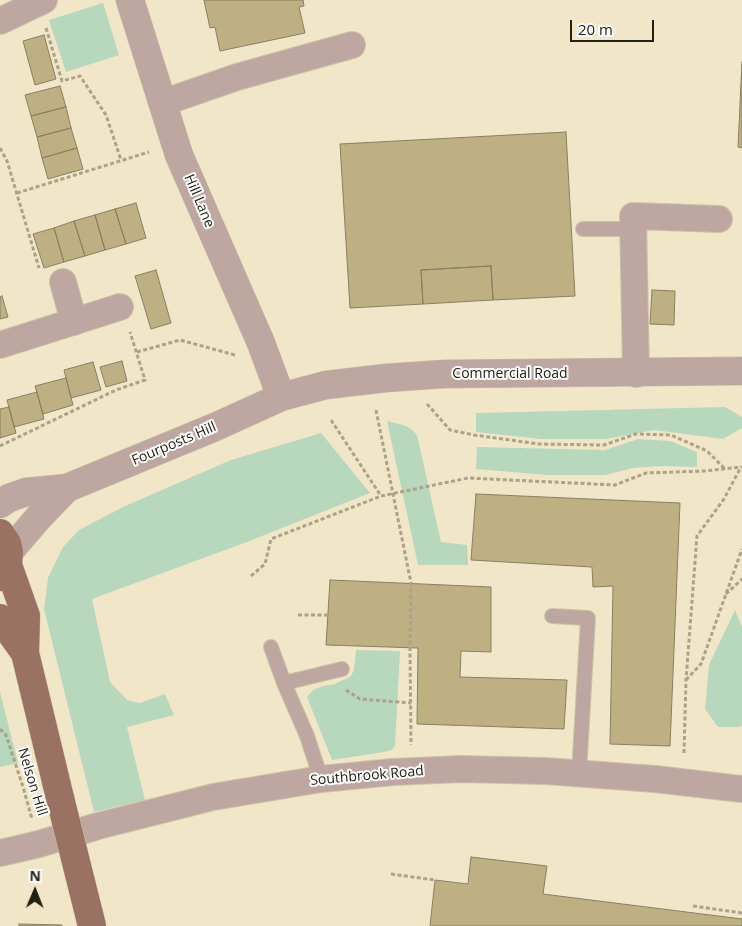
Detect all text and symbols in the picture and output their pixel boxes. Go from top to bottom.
scale bar [572,10,656,42]
text: 20 m [578,19,613,39]
street label: Hill Lane [180,172,218,230]
street label: Commercial Road [452,366,568,382]
street label: Fourposts Hill [129,419,219,469]
street label: Nelson Hill [14,746,50,818]
street label: Southbrook Road [310,763,424,789]
north arrow [10,866,60,916]
text: N [29,866,41,885]

